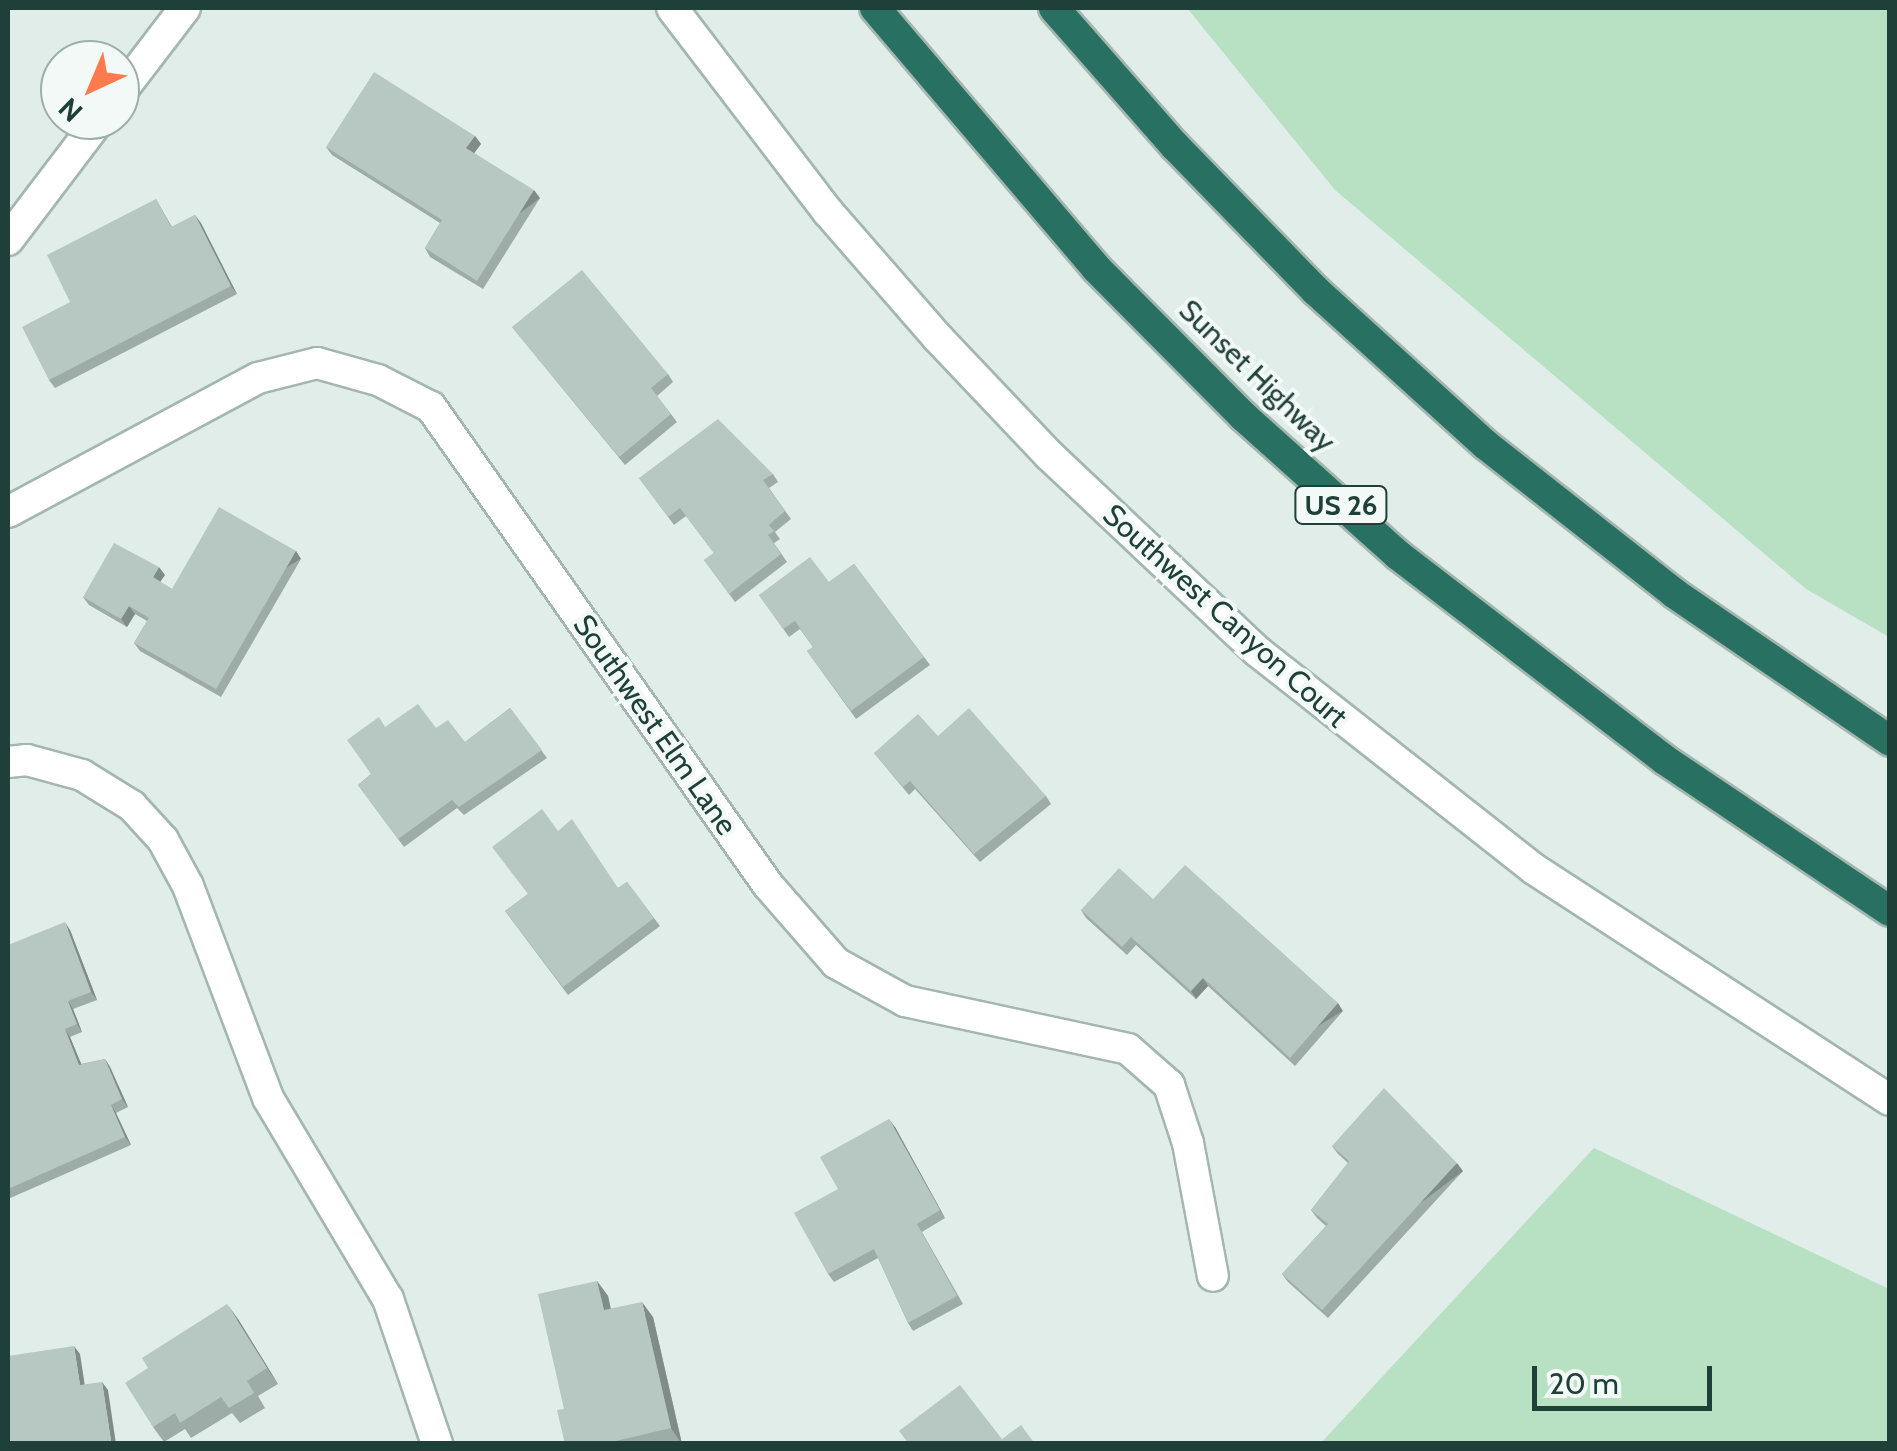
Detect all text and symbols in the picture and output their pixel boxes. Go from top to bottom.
north arrow [40,40,140,140]
text: N [52,91,89,129]
street label: Sunset Highway [1171,292,1343,460]
road number: US 26 [1294,482,1388,528]
street label: Southwest Canyon Court [1096,497,1354,735]
street label: Southwest Elm Lane [566,608,744,842]
scale bar [1537,1346,1717,1408]
text: 20 m [1549,1365,1619,1402]

